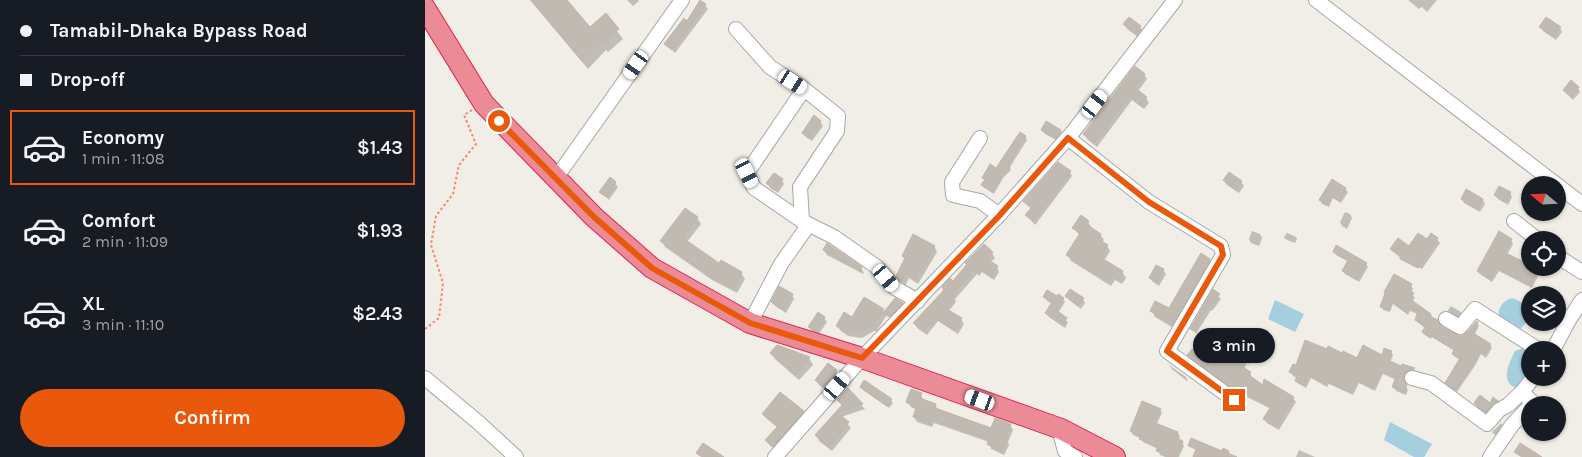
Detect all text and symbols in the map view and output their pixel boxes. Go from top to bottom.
text: Tamabil-Dhaka Bypass Road [50,20,308,42]
car [621,48,650,82]
car [776,68,809,96]
text: Drop-off [50,69,125,91]
car [1079,88,1110,120]
route start [488,110,510,132]
icon: car [22,125,67,170]
text: Economy [82,127,164,149]
text: $1.43 [357,137,403,159]
text: 1 min · 11:08 [82,149,165,168]
car [733,156,760,190]
north arrow [1521,176,1566,221]
map controls [1521,176,1566,441]
icon: car [22,208,67,253]
text: Comfort [82,210,156,232]
text: $1.93 [357,220,403,242]
button: locate [1521,231,1566,276]
text: 2 min · 11:09 [82,232,168,251]
car [870,262,901,294]
button: layers [1521,286,1566,331]
icon: car [22,291,67,336]
text: XL [82,293,104,315]
text: $2.43 [352,303,403,325]
text: 3 min · 11:10 [82,315,164,334]
callout: 3 min [1193,328,1275,362]
text: 3 min [1212,336,1256,355]
button: + [1521,341,1566,386]
car [821,370,852,402]
car [963,388,996,412]
button: Confirm [20,389,405,447]
route end [1223,389,1245,411]
button: − [1521,396,1566,441]

